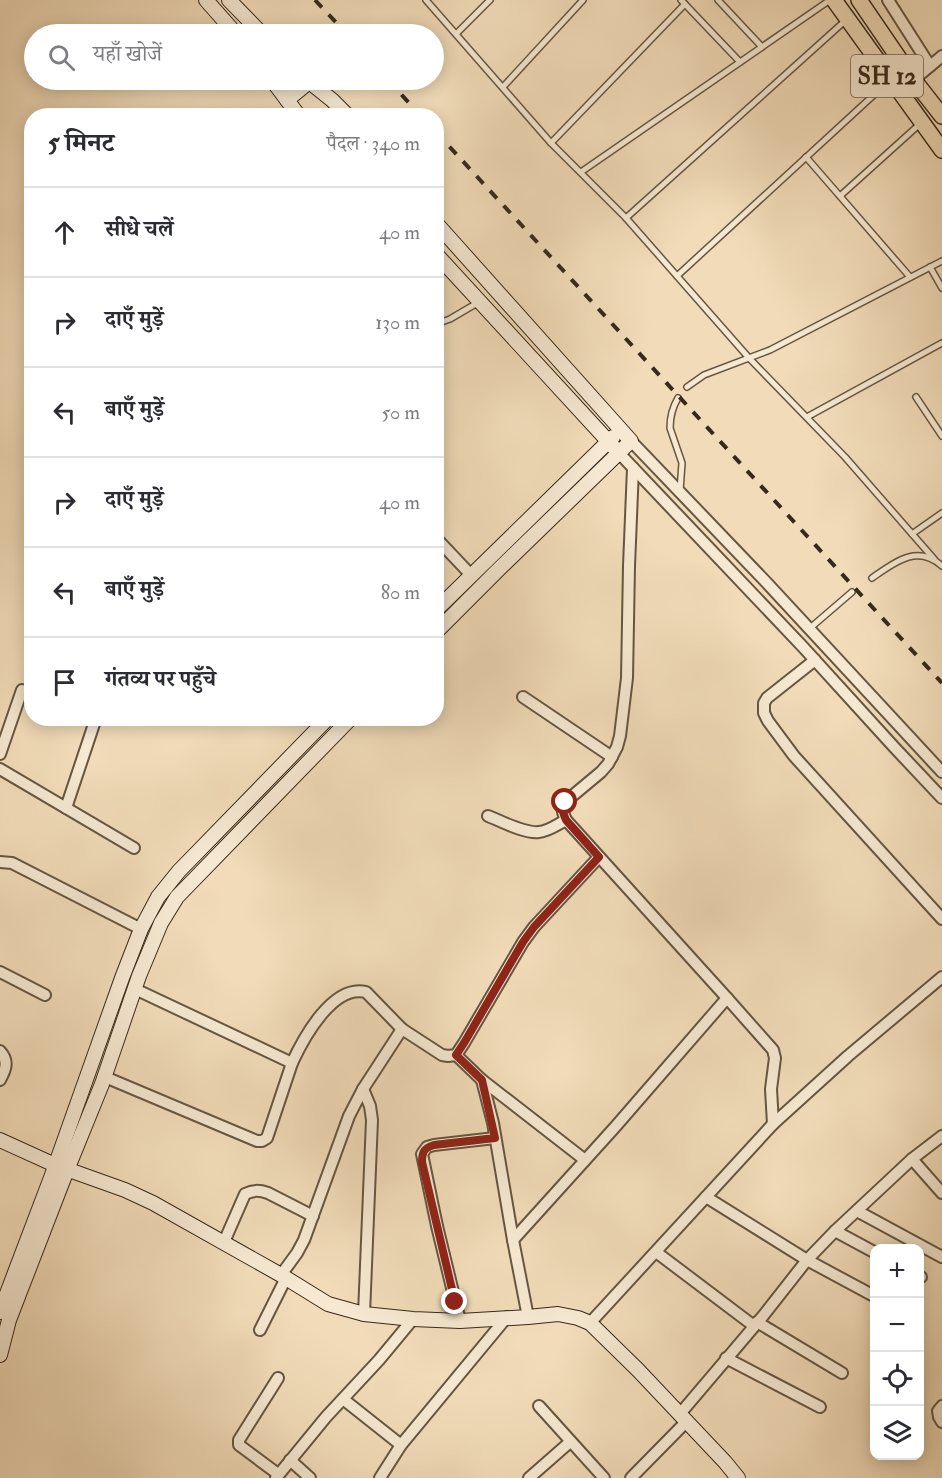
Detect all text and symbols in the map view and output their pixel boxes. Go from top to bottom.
search box [24,24,444,90]
text: यहाँ खोजें [93,40,162,68]
icon: search [45,41,78,74]
road number: SH 12 [851,55,923,97]
text: 5 मिनट [48,127,114,159]
text: पैदल · 340 m [327,131,420,156]
text: सीधे चलें [105,215,173,243]
icon: ahead [48,216,81,249]
text: 40 m [379,220,420,245]
text: दाएँ मुड़ें [105,305,164,333]
icon: right [48,306,81,339]
text: 130 m [375,310,420,335]
text: बाएँ मुड़ें [105,395,164,423]
icon: left [48,396,81,429]
text: 50 m [381,400,420,425]
text: दाएँ मुड़ें [105,485,164,513]
icon: right [48,486,81,519]
text: 40 m [379,490,420,515]
text: बाएँ मुड़ें [105,575,164,603]
icon: left [48,576,81,609]
text: 80 m [381,580,420,605]
text: गंतव्य पर पहुँचे [105,665,216,693]
icon: arrive [48,666,81,699]
route start [551,788,577,814]
map controls [870,1244,924,1460]
button: + [870,1244,924,1298]
route end [441,1288,467,1314]
button: − [870,1298,924,1352]
button: locate [870,1352,924,1406]
button: layers [870,1406,924,1460]

